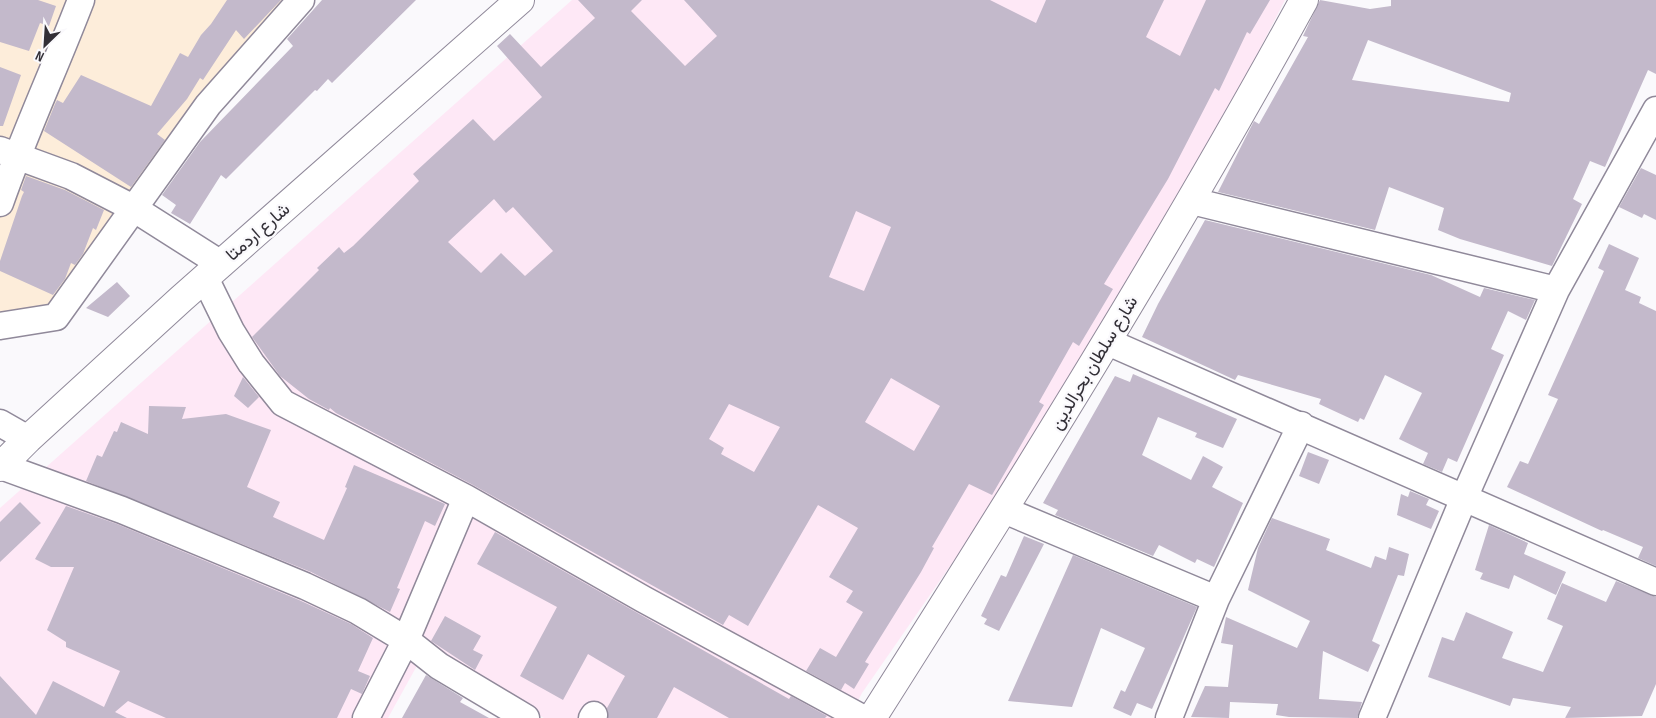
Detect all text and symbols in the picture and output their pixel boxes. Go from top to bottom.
north arrow [20,20,70,70]
text: N [33,47,47,66]
street label: شارع اردمتا [222,199,295,266]
street label: شارع سلطان بحرالدين [1046,292,1143,434]

